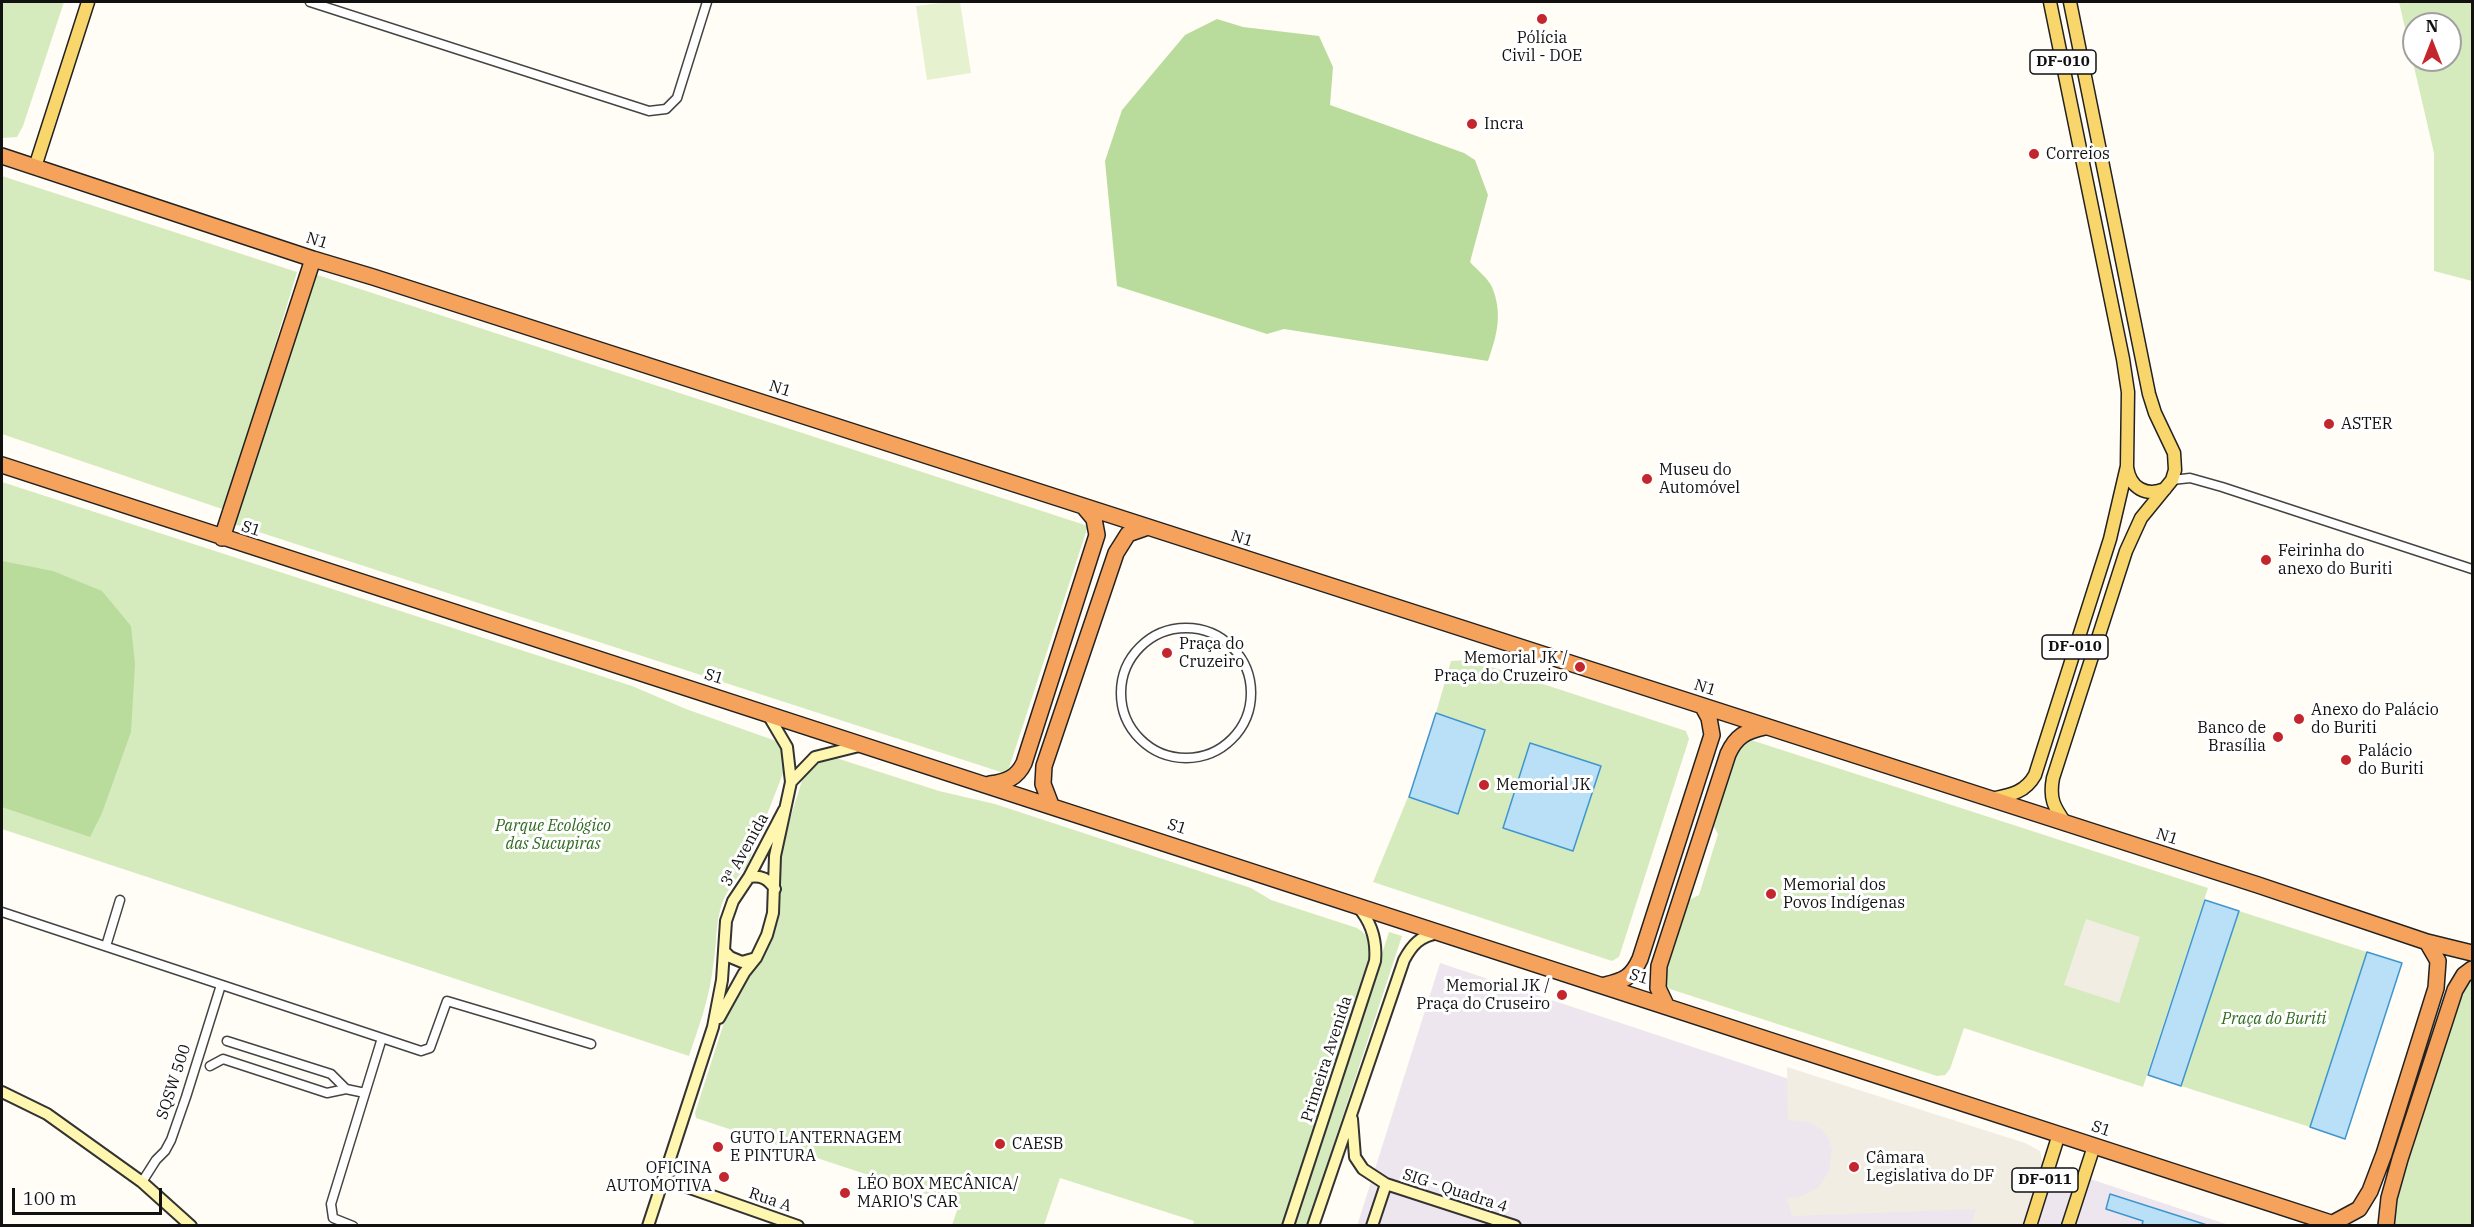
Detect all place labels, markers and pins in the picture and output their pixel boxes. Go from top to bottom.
marker: Pólícia Civil - DOE [1535,12,1549,26]
place label: Pólícia Civil - DOE [1502,28,1582,66]
place label: Incra [1484,114,1524,134]
marker: Incra [1465,117,1479,131]
place label: Correios [2046,144,2110,164]
marker: Correios [2027,147,2041,161]
place label: ASTER [2341,414,2393,434]
marker: ASTER [2322,417,2336,431]
place label: Museu do Automóvel [1659,460,1740,498]
marker: Museu do Automóvel [1640,472,1654,486]
place label: Feirinha do anexo do Buriti [2278,541,2393,579]
marker: Feirinha do anexo do Buriti [2259,553,2273,567]
place label: Praça do Cruzeiro [1179,634,1244,672]
marker: Praça do Cruzeiro [1160,646,1174,660]
place label: Memorial JK / Praça do Cruzeiro [1434,648,1568,686]
marker: Memorial JK / Praça do Cruzeiro [1573,660,1587,674]
place label: Anexo do Palácio do Buriti [2311,700,2439,738]
marker: Anexo do Palácio do Buriti [2292,712,2306,726]
place label: Banco de Brasília [2197,718,2266,756]
marker: Banco de Brasília [2271,730,2285,744]
place label: Palácio do Buriti [2358,741,2424,779]
marker: Palácio do Buriti [2339,753,2353,767]
place label: Memorial JK [1496,775,1591,795]
marker: Memorial JK [1477,778,1491,792]
place label: Memorial dos Povos Indígenas [1783,875,1905,913]
marker: Memorial dos Povos Indígenas [1764,887,1778,901]
place label: Memorial JK / Praça do Cruseiro [1416,976,1550,1014]
marker: Memorial JK / Praça do Cruseiro [1555,988,1569,1002]
place label: GUTO LANTERNAGEM E PINTURA [730,1128,902,1166]
place label: CAESB [1012,1134,1064,1154]
marker: CAESB [993,1137,1007,1151]
marker: GUTO LANTERNAGEM E PINTURA [711,1140,725,1154]
place label: Câmara Legislativa do DF [1866,1148,1994,1186]
place label: OFICINA AUTOMOTIVA [606,1158,712,1196]
marker: Câmara Legislativa do DF [1847,1160,1861,1174]
marker: OFICINA AUTOMOTIVA [717,1170,731,1184]
place label: LÉO BOX MECÂNICA/ MARIO'S CAR [857,1174,1019,1212]
marker: LÉO BOX MECÂNICA/ MARIO'S CAR [838,1186,852,1200]

